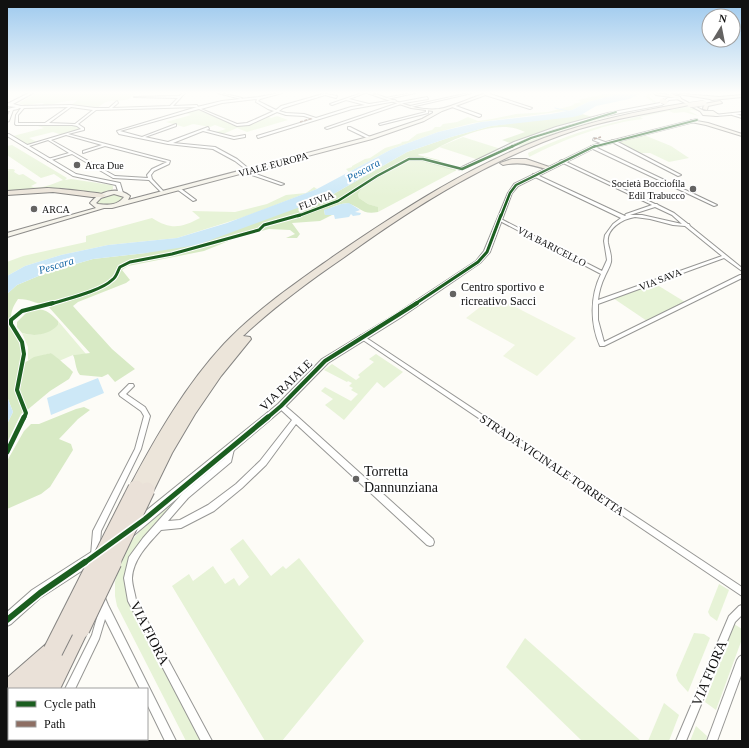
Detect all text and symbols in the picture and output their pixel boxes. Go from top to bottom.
north arrow [701,8,741,48]
text: N [718,12,728,25]
street label: VIALE EUROPA [237,150,310,179]
water label: Pescara [343,156,382,184]
marker: Arca Due [72,160,82,170]
place label: Arca Due [85,160,124,171]
place label: Società Bocciofila Edil Trabucco [611,178,686,201]
marker: Società Bocciofila Edil Trabucco [688,184,698,194]
street label: FLUVIA [297,188,336,212]
marker: ARCA [29,204,39,214]
place label: ARCA [42,204,71,215]
street label: VIA BARICELLO [515,224,588,269]
water label: Pescara [36,254,75,276]
street label: VIA SAVA [637,266,684,293]
place label: Centro sportivo e ricreativo Sacci [461,280,544,308]
marker: Centro sportivo e ricreativo Sacci [448,289,458,299]
street label: VIA RAIALE [257,356,315,414]
street label: STRADA VICINALE TORRETTA [477,411,627,519]
place label: Torretta Dannunziana [364,464,439,495]
marker: Torretta Dannunziana [351,474,361,484]
street label: VIA FIORA [127,599,172,668]
street label: VIA FIORA [689,637,730,708]
legend [8,688,148,740]
text: Cycle path [44,697,96,711]
text: Path [44,717,65,731]

